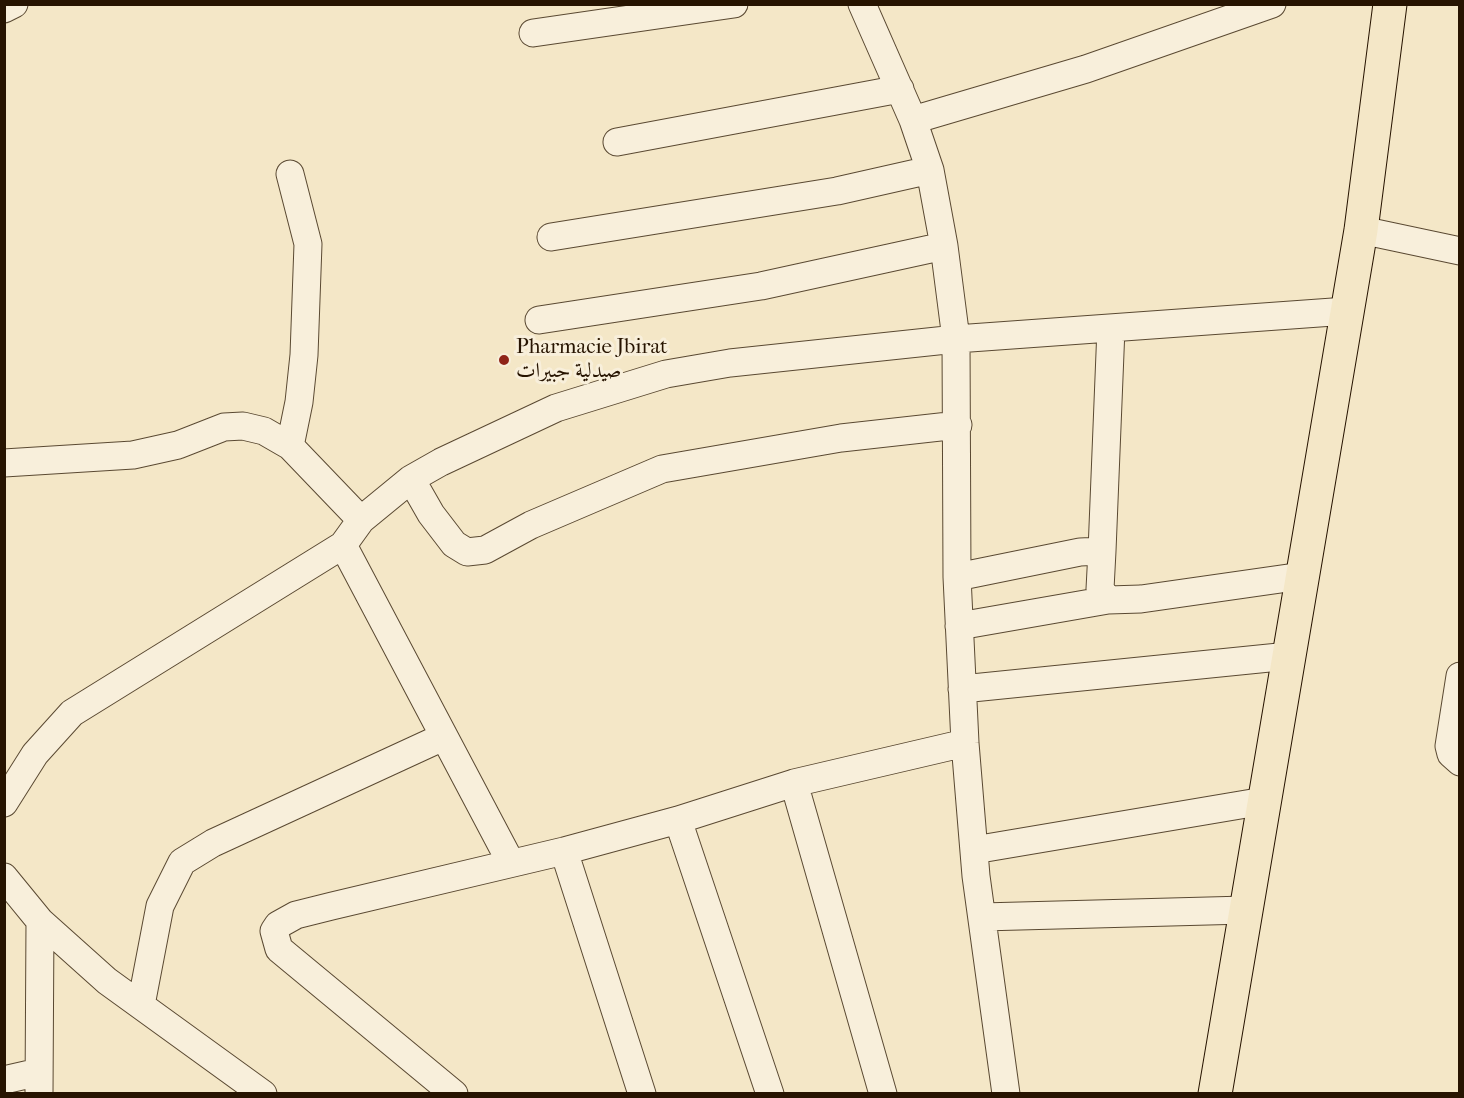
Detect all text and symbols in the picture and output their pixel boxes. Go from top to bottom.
place label: Pharmacie Jbirat صيدلية جبيرات [516,335,668,385]
marker: Pharmacie Jbirat صيدلية جبيرات [497,353,511,367]

